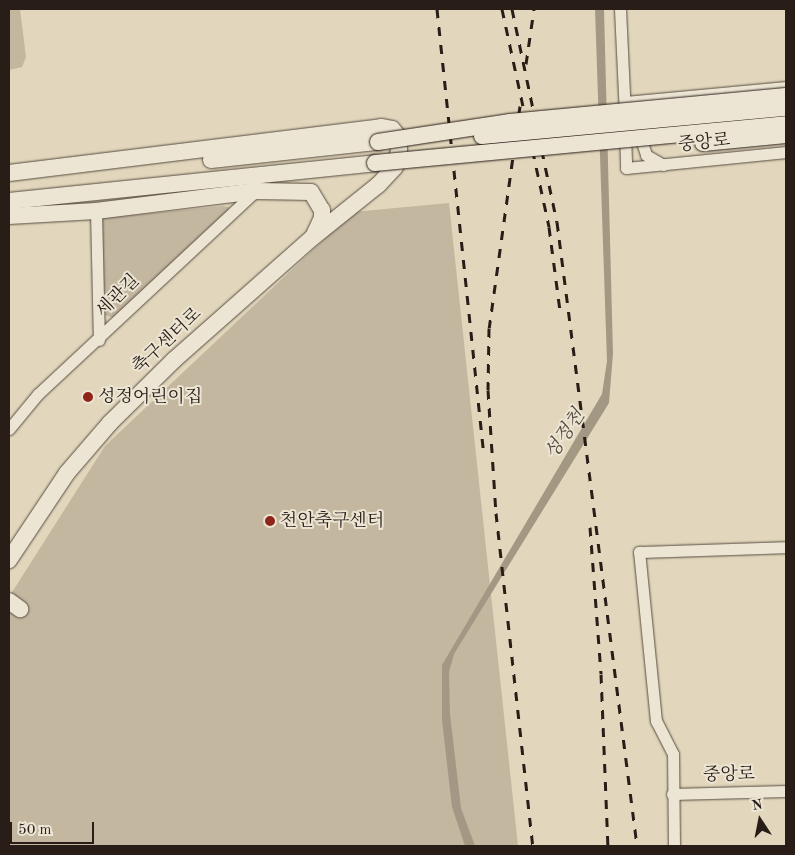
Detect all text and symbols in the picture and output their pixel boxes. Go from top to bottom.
street label: 중앙로 [677,130,731,156]
street label: 세관길 [92,270,144,322]
street label: 축구센터로 [128,303,206,379]
place label: 성정어린이집 [98,386,202,408]
marker: 성정어린이집 [82,391,94,403]
water label: 성정천 [541,406,591,464]
place label: 천안축구센터 [280,510,384,532]
marker: 천안축구센터 [264,515,276,527]
street label: 중앙로 [703,764,755,786]
north arrow [735,795,785,845]
text: N [751,797,764,813]
scale bar [12,812,96,844]
text: 50 m [18,823,52,838]

